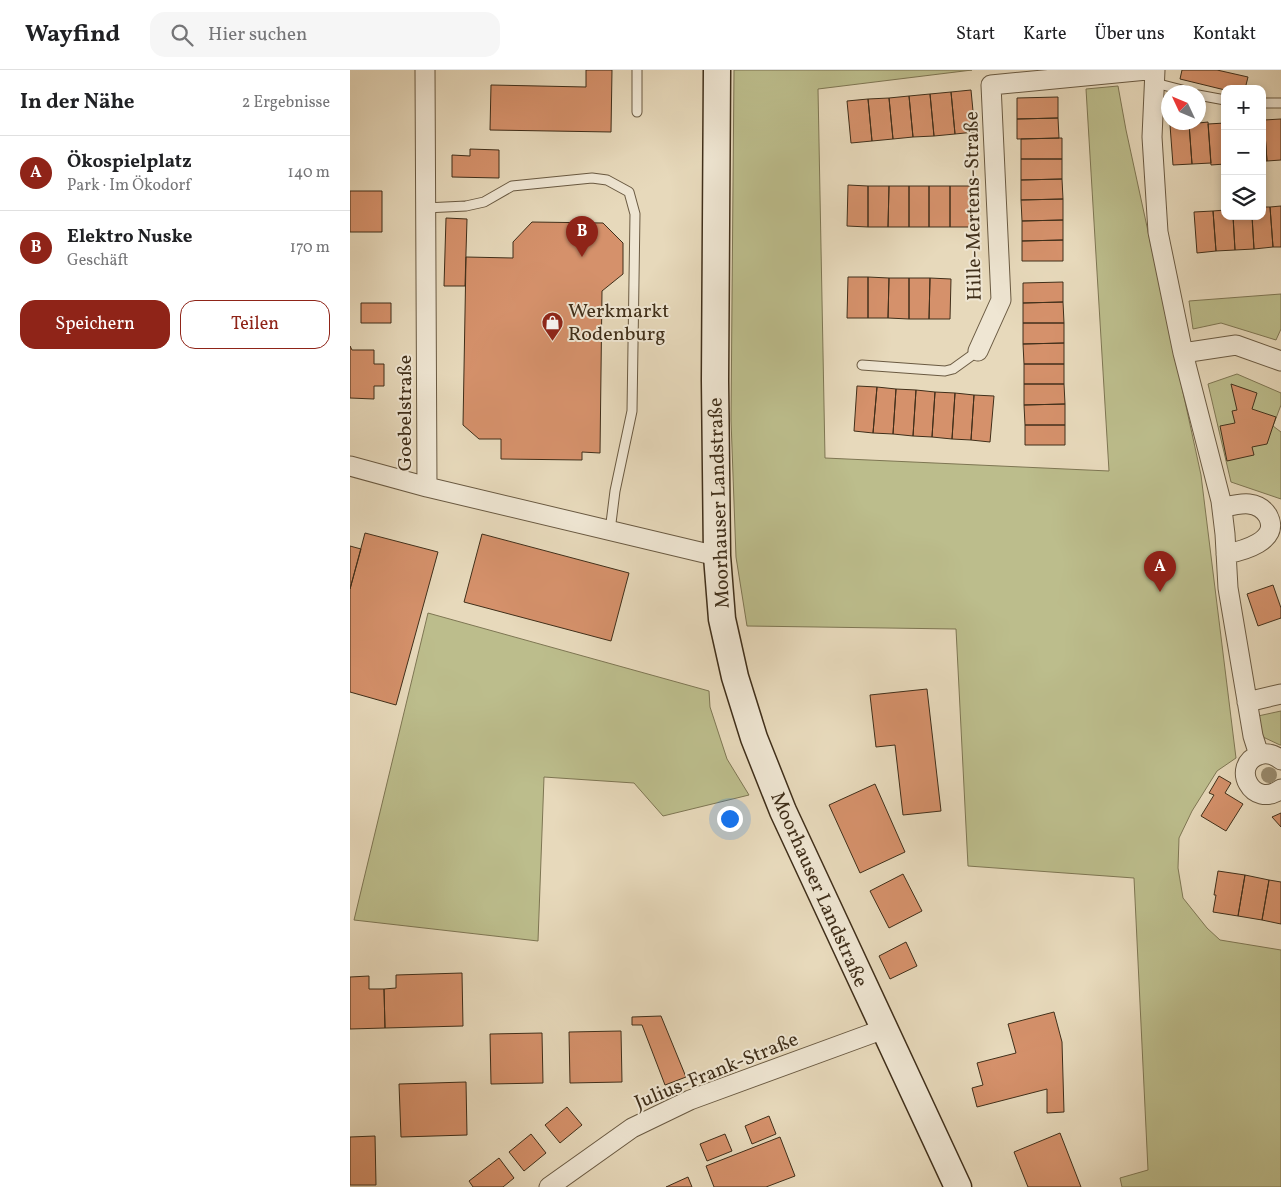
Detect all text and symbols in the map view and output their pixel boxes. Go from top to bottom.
search box [150,12,500,57]
text: Wayfind [25,18,120,52]
icon: search [168,21,196,49]
text: Hier suchen [208,22,307,48]
text: Start [956,22,995,47]
text: Karte [1023,22,1067,47]
text: Über uns [1095,22,1165,47]
text: Kontakt [1193,22,1256,47]
north arrow [1161,85,1206,130]
map controls [1221,85,1266,220]
button: + [1221,85,1266,130]
text: In der Nähe [20,88,135,117]
text: 2 Ergebnisse [242,92,330,114]
street label: Hille-Mertens-Straße [958,111,990,301]
button: − [1221,130,1266,175]
text: Ökospielplatz [67,149,192,175]
text: A [30,162,42,184]
text: 140 m [288,162,330,184]
text: Park · Im Ökodorf [67,175,191,197]
button: layers [1221,175,1266,220]
pin: B [566,216,598,257]
text: Elektro Nuske [67,224,193,250]
text: B [31,237,41,259]
text: 170 m [290,237,330,259]
text: Geschäft [67,250,128,272]
place label: Werkmarkt Rodenburg [568,298,669,349]
button: Speichern [20,300,170,349]
button: Teilen [180,300,330,349]
shop icon: Werkmarkt Rodenburg [540,310,564,341]
street label: Goebelstraße [392,355,420,471]
street label: Moorhauser Landstraße [702,397,738,609]
pin: A [1144,551,1176,592]
street label: Moorhauser Landstraße [762,788,874,992]
your location [717,806,743,832]
street label: Julius-Frank-Straße [631,1026,803,1118]

